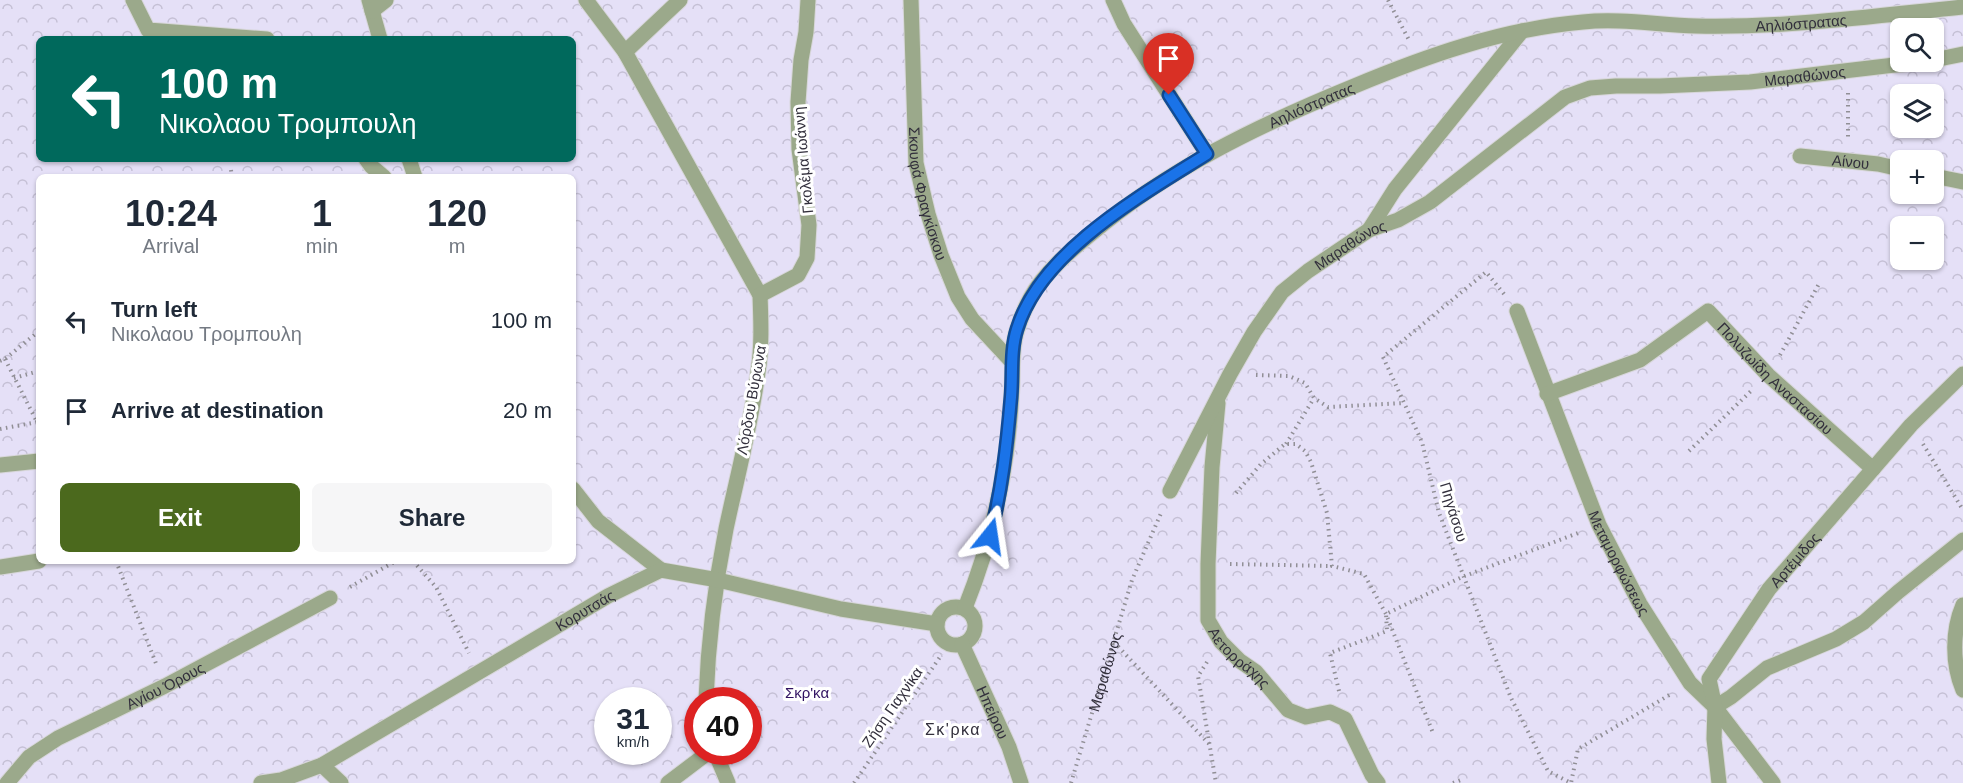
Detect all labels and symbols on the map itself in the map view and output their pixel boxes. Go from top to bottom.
street label: Αηλιόστρατας [1755,11,1848,34]
pin [1143,33,1194,95]
street label: Μαραθώνος [1763,62,1846,89]
street label: Αηλιόστρατας [1266,79,1356,131]
street label: Γκολέμα Ιωάννη [790,106,816,214]
street label: Σκουφά Φραγκίσκου [906,126,951,263]
street label: Αίνου [1831,151,1870,172]
street label: Μαραθώνος [1311,216,1388,273]
street label: Πολυζωίδη Αναστασίου [1714,319,1836,438]
street label: Λόρδου Βύρωνα [733,344,769,456]
street label: Πηγάσου [1437,480,1471,544]
position arrow [958,504,1022,568]
street label: Μεταμορφώσεως [1586,508,1653,618]
street label: Αρτέμιδος [1766,529,1823,590]
street label: Κορυτσάς [552,586,617,634]
street label: Αετορράχης [1206,624,1274,691]
street label: Μαραθώνος [1085,630,1124,713]
street label: Αγίου Όρους [123,658,207,712]
street label: Ζήση Γιαχνίκα [858,664,926,750]
street label: Ηπείρου [974,683,1013,741]
park label: Σκρ'κα [785,684,829,701]
speed limit sign: 40 [684,687,762,765]
district label: Σκ'ρκα [925,721,981,738]

